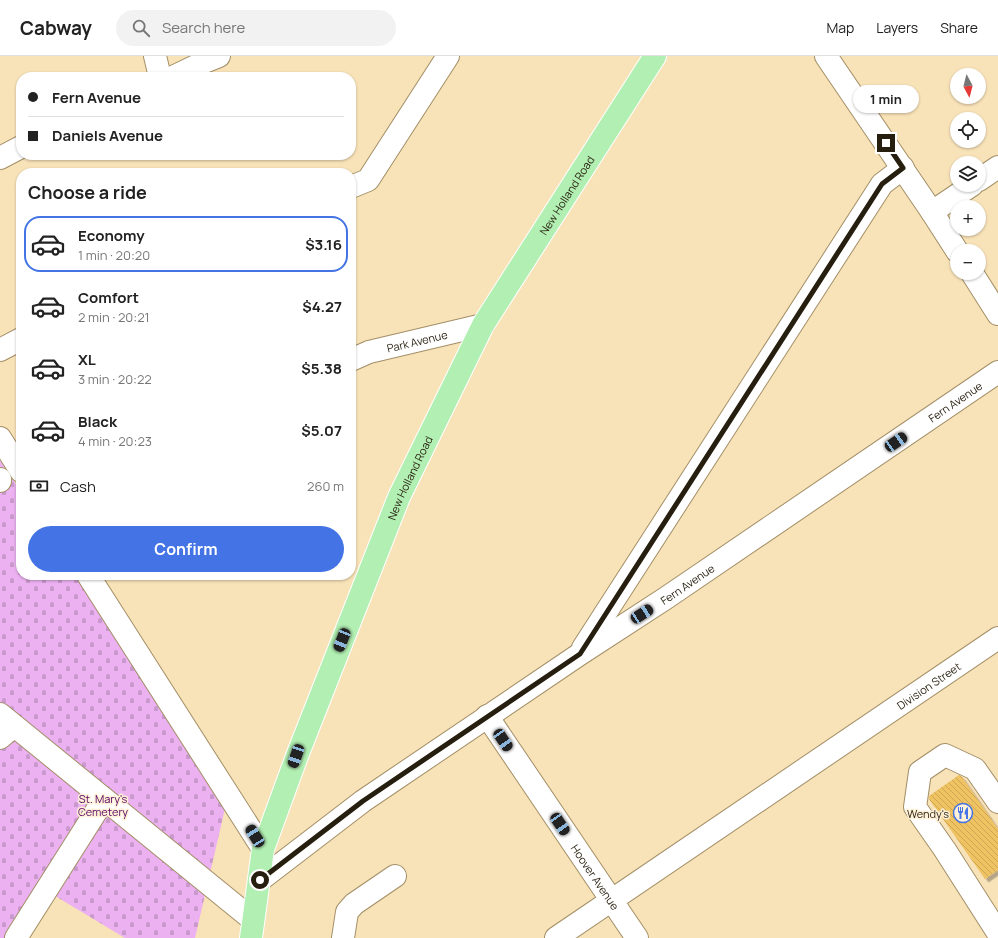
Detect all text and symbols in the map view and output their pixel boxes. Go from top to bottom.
search box [116,10,396,46]
text: Cabway [20,15,92,41]
icon: search [130,17,152,39]
text: Search here [162,17,245,38]
text: Map [826,18,854,37]
text: Layers [876,18,918,37]
text: Share [940,18,978,37]
north arrow [950,68,986,104]
map controls [950,68,986,280]
callout: 1 min [853,85,919,113]
text: Fern Avenue [52,87,141,108]
text: 1 min [870,90,902,108]
button: locate [950,112,986,148]
text: Daniels Avenue [52,125,163,146]
route end [877,134,895,152]
street label: New Holland Road [535,153,597,237]
button: layers [950,156,986,192]
text: Choose a ride [28,180,147,204]
button: + [950,200,986,236]
text: Economy [78,225,145,246]
icon: car [30,226,66,262]
text: $3.16 [305,234,342,255]
button: − [950,244,986,280]
text: 1 min · 20:20 [78,246,150,264]
text: Comfort [78,287,139,308]
icon: car [30,288,66,324]
text: $4.27 [302,296,342,317]
text: 2 min · 20:21 [78,308,150,326]
street label: Park Avenue [385,326,449,355]
text: XL [78,349,96,370]
icon: car [30,350,66,386]
text: $5.38 [301,358,342,379]
text: 3 min · 20:22 [78,370,152,388]
street label: Fern Avenue [925,377,985,425]
text: Black [78,411,117,432]
icon: car [30,412,66,448]
text: $5.07 [301,420,342,441]
car [883,430,909,454]
text: 4 min · 20:23 [78,432,152,450]
street label: New Holland Road [383,433,435,522]
icon: cash [28,475,50,497]
text: Cash [60,476,96,497]
text: 260 m [307,477,344,495]
button: Confirm [28,526,344,572]
street label: Fern Avenue [657,560,717,607]
car [629,602,655,626]
car [332,627,352,653]
street label: Division Street [893,658,963,712]
car [491,727,515,753]
car [286,743,306,769]
park label: St. Mary's Cemetery [78,791,128,819]
restaurant icon: Wendy's [952,802,974,824]
place label: Wendy's [907,806,949,821]
car [548,811,572,837]
car [244,823,266,849]
street label: Hoover Avenue [568,841,623,913]
route start [251,871,269,889]

